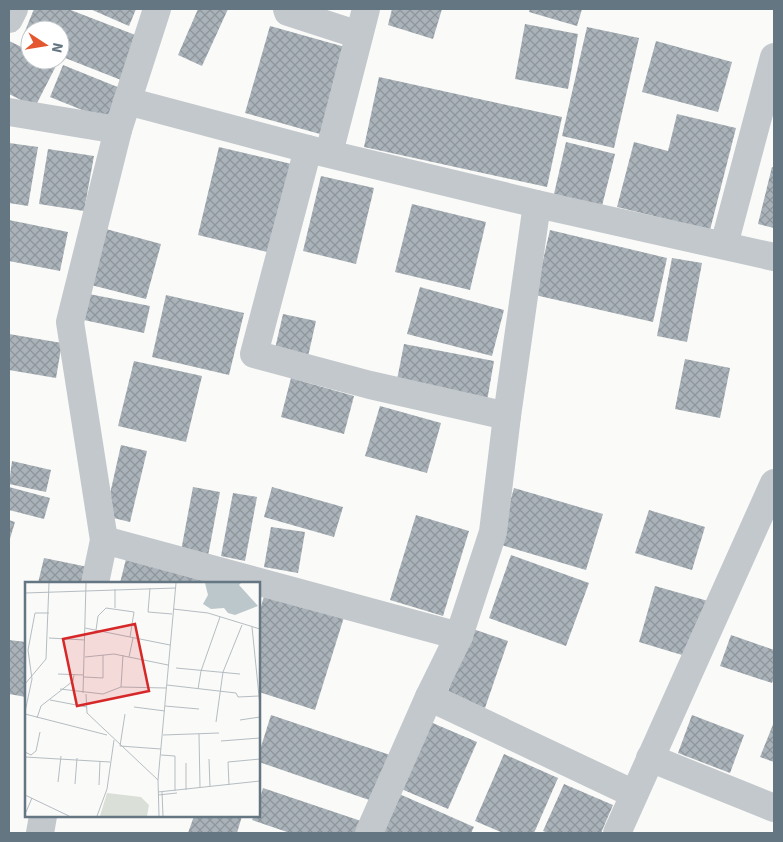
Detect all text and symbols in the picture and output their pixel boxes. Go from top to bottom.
north arrow [20,20,70,70]
text: N [48,41,67,54]
inset map [25,582,260,817]

